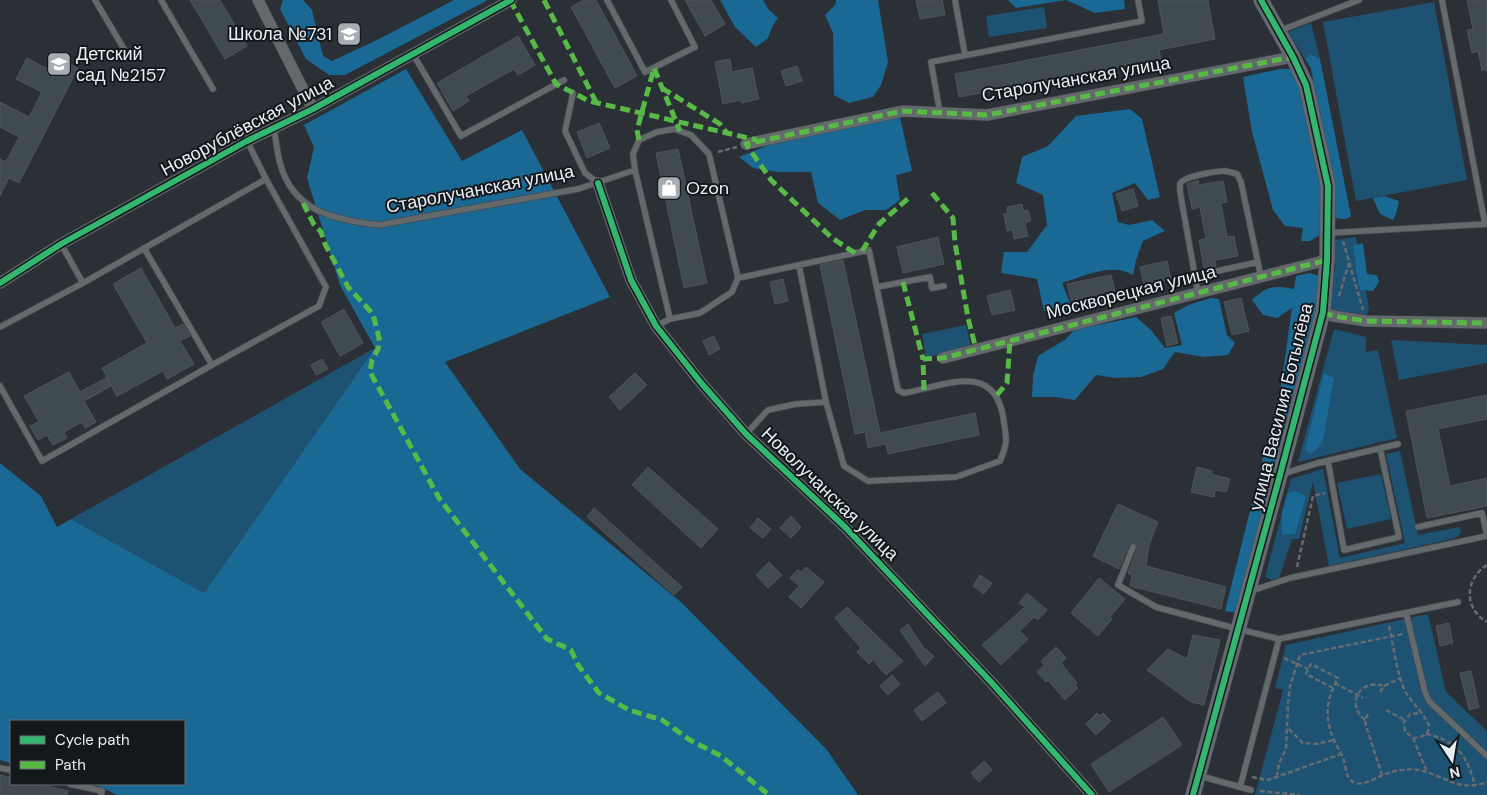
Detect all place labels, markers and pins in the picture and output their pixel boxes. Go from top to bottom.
school or university icon: Школа №731 [336,21,362,47]
place label: Школа №731 [228,22,332,46]
place label: Детский сад №2157 [76,42,166,87]
school or university icon: Детский сад №2157 [46,51,72,77]
shop icon: Ozon [656,175,682,201]
place label: Ozon [686,176,729,200]

